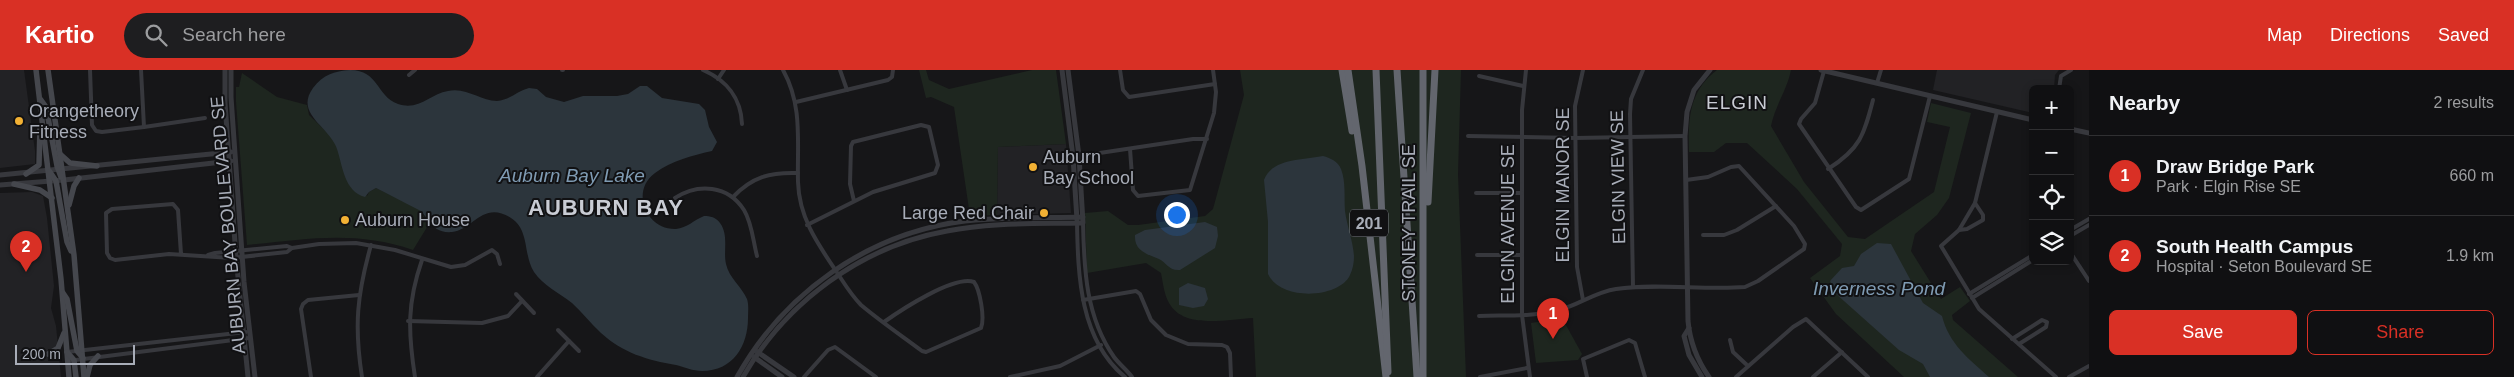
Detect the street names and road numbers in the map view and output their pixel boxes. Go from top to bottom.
street label: AUBURN BAY BOULEVARD SE [207,95,249,355]
street label: ELGIN MANOR SE [1553,107,1573,263]
street label: ELGIN VIEW SE [1607,110,1629,244]
street label: STONEY TRAIL SE [1399,144,1419,302]
street label: ELGIN AVENUE SE [1498,144,1518,304]
road number: 201 [1350,210,1388,237]

